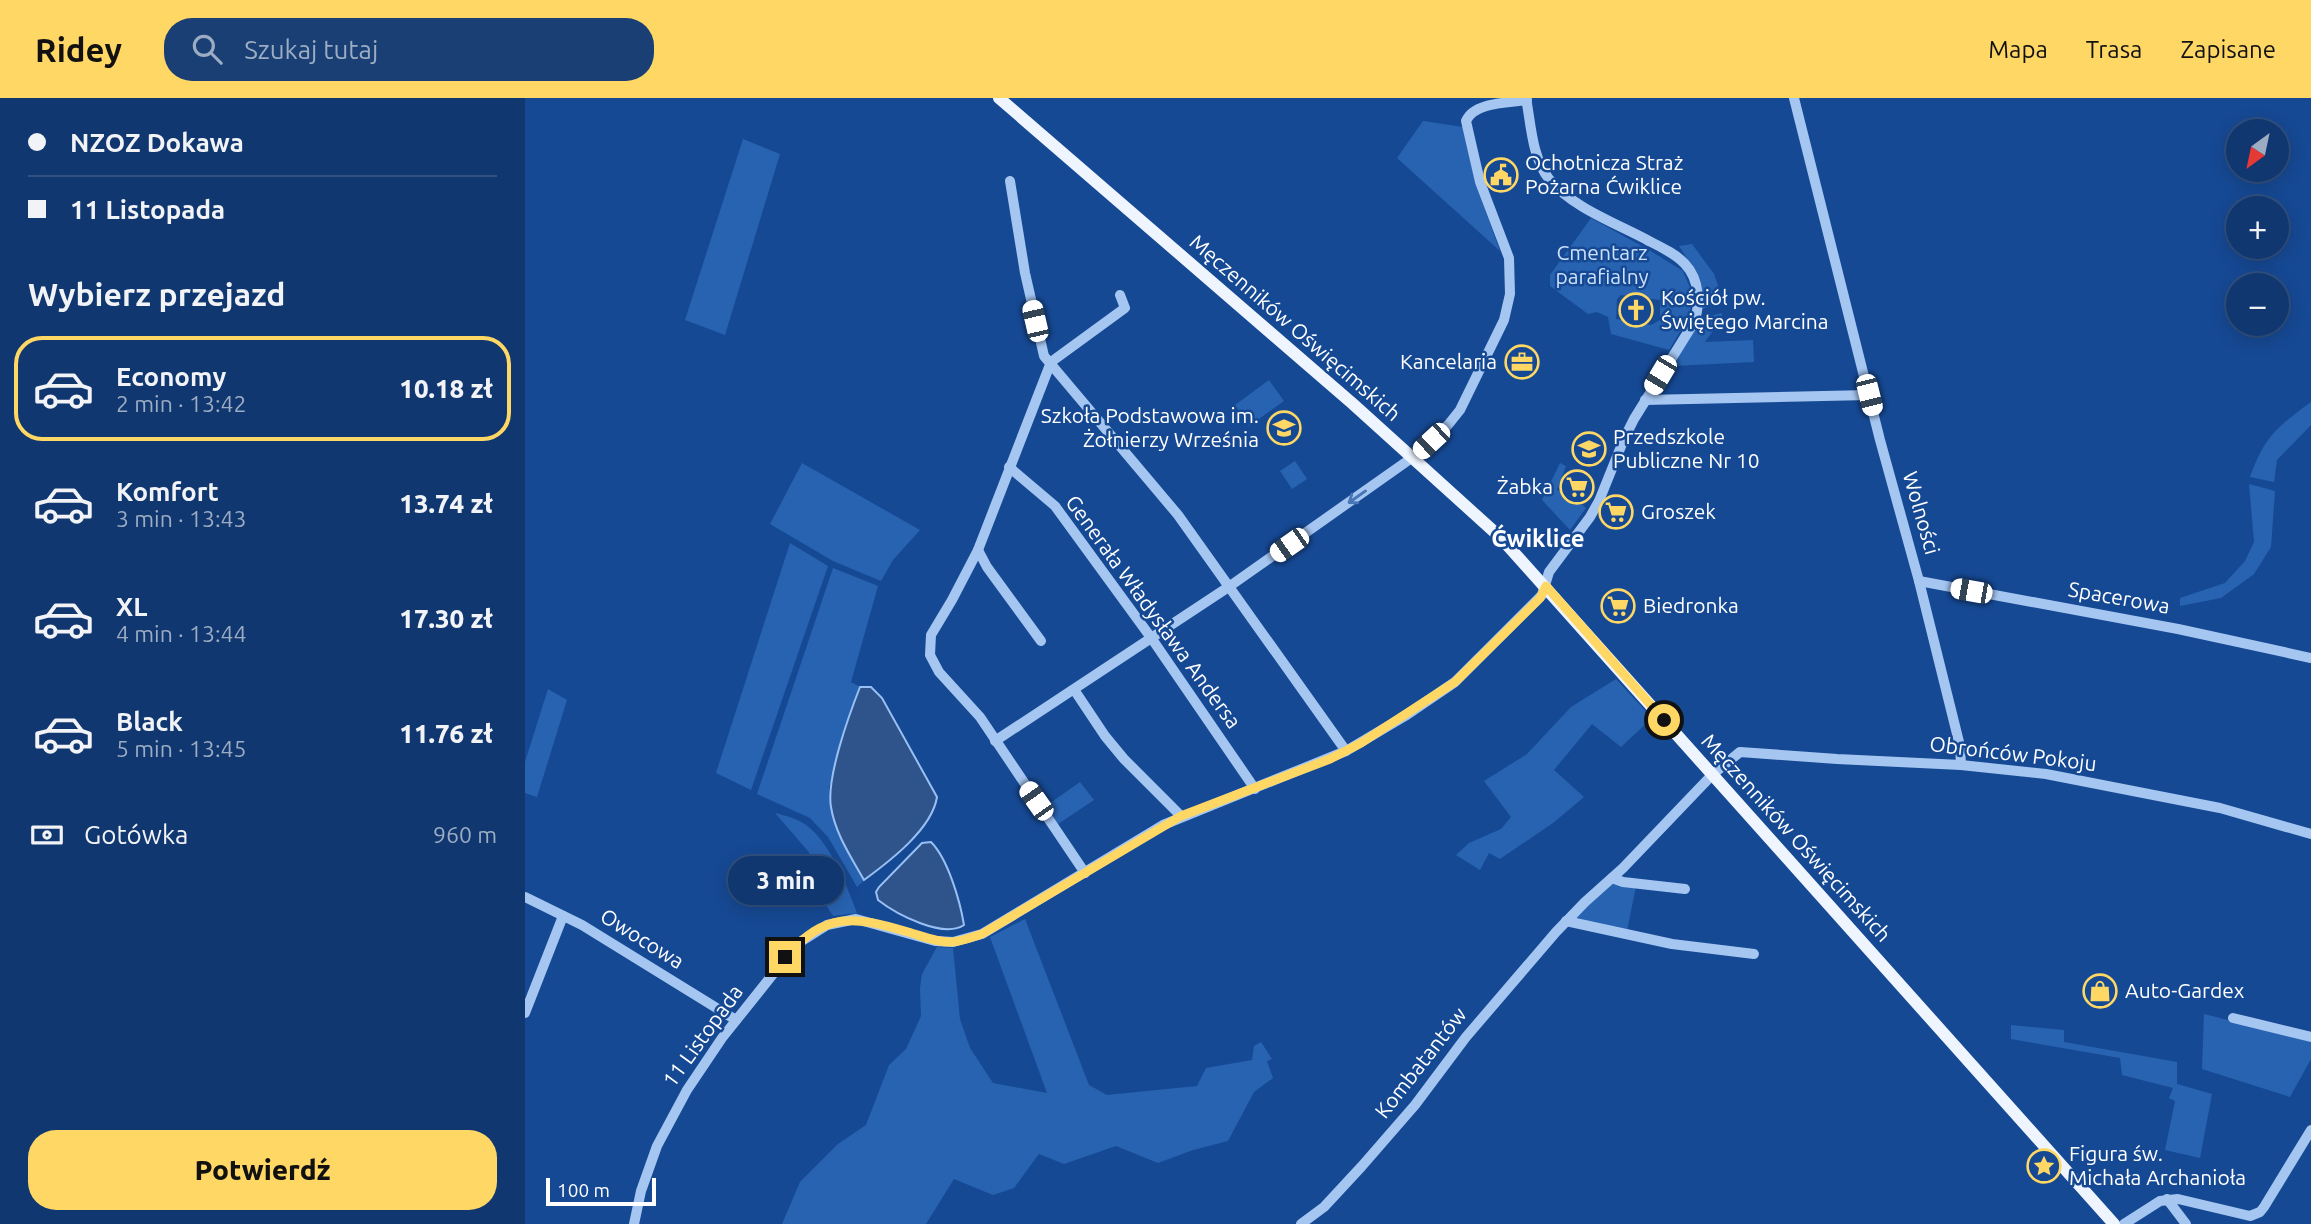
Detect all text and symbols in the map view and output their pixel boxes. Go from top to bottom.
search box [164,18,654,81]
icon: search [188,30,226,68]
text: Ridey [35,31,122,68]
text: Szukaj tutaj [244,35,378,64]
text: Mapa [1988,36,2048,63]
text: Trasa [2086,36,2142,63]
text: Zapisane [2180,36,2276,63]
north arrow [2226,119,2289,182]
map controls [2226,119,2289,336]
text: NZOZ Dokawa [70,128,244,157]
place label: Ochotnicza Straż Pożarna Ćwiklice [1525,150,1683,198]
public building icon: Ochotnicza Straż Pożarna Ćwiklice [1482,156,1520,194]
text: 11 Listopada [70,195,225,224]
button: + [2226,196,2289,259]
street label: Męczenników Oświęcimskich [1185,229,1406,425]
park label: Cmentarz parafialny [1555,240,1649,288]
button: − [2226,273,2289,336]
text: Wybierz przejazd [28,276,286,312]
place label: Kościół pw. Świętego Marcina [1661,285,1829,333]
church icon: Kościół pw. Świętego Marcina [1617,291,1655,329]
car [1021,298,1050,344]
office icon: Kancelaria [1503,343,1541,381]
place label: Kancelaria [1400,349,1497,373]
car [1641,352,1680,398]
icon: car [32,357,95,420]
text: Economy [116,362,226,391]
car [1854,372,1885,418]
text: 10.18 zł [399,374,493,403]
text: 2 min · 13:42 [116,391,247,416]
place label: Szkoła Podstawowa im. Żołnierzy Września [1041,403,1259,451]
school or university icon: Szkoła Podstawowa im. Żołnierzy Września [1265,409,1303,447]
car [1409,419,1454,463]
place label: Przedszkole Publiczne Nr 10 [1613,424,1760,472]
school or university icon: Przedszkole Publiczne Nr 10 [1570,430,1608,468]
supermarket icon: Żabka [1558,468,1596,506]
street label: Wolności [1899,468,1945,557]
icon: car [32,472,95,535]
place label: Żabka [1497,474,1553,498]
text: Komfort [116,477,219,506]
text: 13.74 zł [399,489,493,518]
street label: Generała Władysława Andersa [1061,490,1246,733]
one-way arrow [1348,490,1368,504]
supermarket icon: Groszek [1597,493,1635,531]
place label: Groszek [1641,499,1716,523]
text: 3 min · 13:43 [116,506,247,531]
car [1266,524,1313,566]
district label: Ćwiklice [1491,524,1585,552]
street label: Spacerowa [2067,576,2172,618]
car [1949,577,1994,605]
icon: car [32,587,95,650]
supermarket icon: Biedronka [1599,587,1637,625]
text: XL [116,592,147,621]
place label: Biedronka [1643,593,1739,617]
text: 17.30 zł [399,604,493,633]
text: 4 min · 13:44 [116,621,247,646]
icon: car [32,702,95,765]
route start [1648,704,1680,736]
text: Black [116,707,183,736]
text: 11.76 zł [399,719,493,748]
street label: Męczenników Oświęcimskich [1697,729,1896,946]
street label: Obrońców Pokoju [1928,731,2098,775]
text: 5 min · 13:45 [116,736,247,761]
car [1016,778,1057,824]
icon: cash [28,816,66,854]
text: Gotówka [84,820,188,849]
text: 960 m [433,822,497,847]
callout: 3 min [727,856,843,904]
text: 3 min [757,868,815,893]
street label: Owocowa [596,903,689,973]
route end [769,941,801,973]
shop icon: Auto-Gardex [2081,972,2119,1010]
place label: Auto-Gardex [2125,978,2245,1002]
street label: 11 Listopada [657,980,747,1091]
street label: Kombatantów [1370,1002,1471,1122]
button: Potwierdź [28,1130,497,1210]
place label: Figura św. Michała Archanioła [2069,1141,2246,1189]
place icon: Figura św. Michała Archanioła [2025,1147,2063,1185]
scale bar [546,1175,656,1207]
text: 100 m [557,1179,610,1201]

